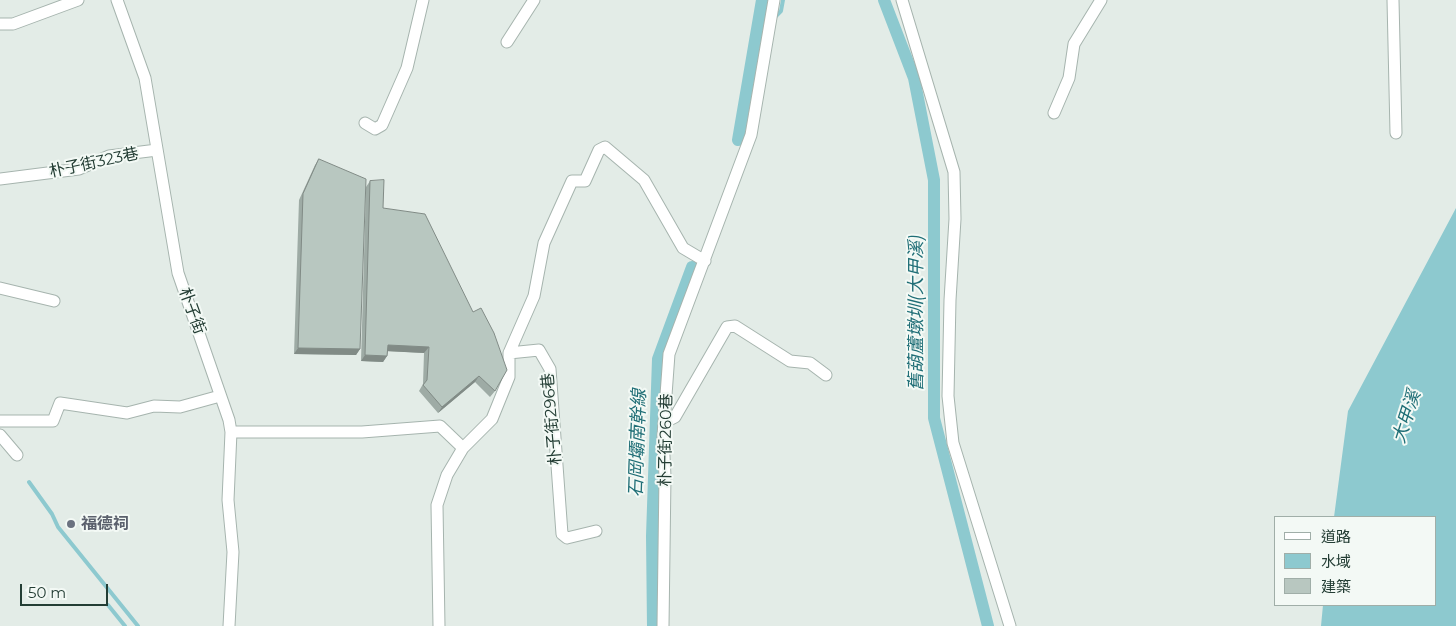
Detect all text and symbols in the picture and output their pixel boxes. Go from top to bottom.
street label: 朴子街323巷 [47,144,141,182]
water label: 舊葫蘆墩圳(大甲溪) [906,235,928,391]
street label: 朴子街 [175,285,209,337]
street label: 朴子街296巷 [538,372,566,466]
water label: 大甲溪 [1388,388,1426,446]
water label: 石岡壩南幹線 [625,389,651,497]
street label: 朴子街260巷 [656,393,676,487]
place label: 福德祠 [81,514,129,534]
legend [1274,516,1436,606]
marker: 福德祠 [65,518,77,530]
text: 道路 [1321,527,1351,546]
text: 水域 [1321,552,1351,571]
scale bar [22,574,110,606]
text: 建築 [1321,577,1351,596]
text: 50 m [28,583,66,602]

